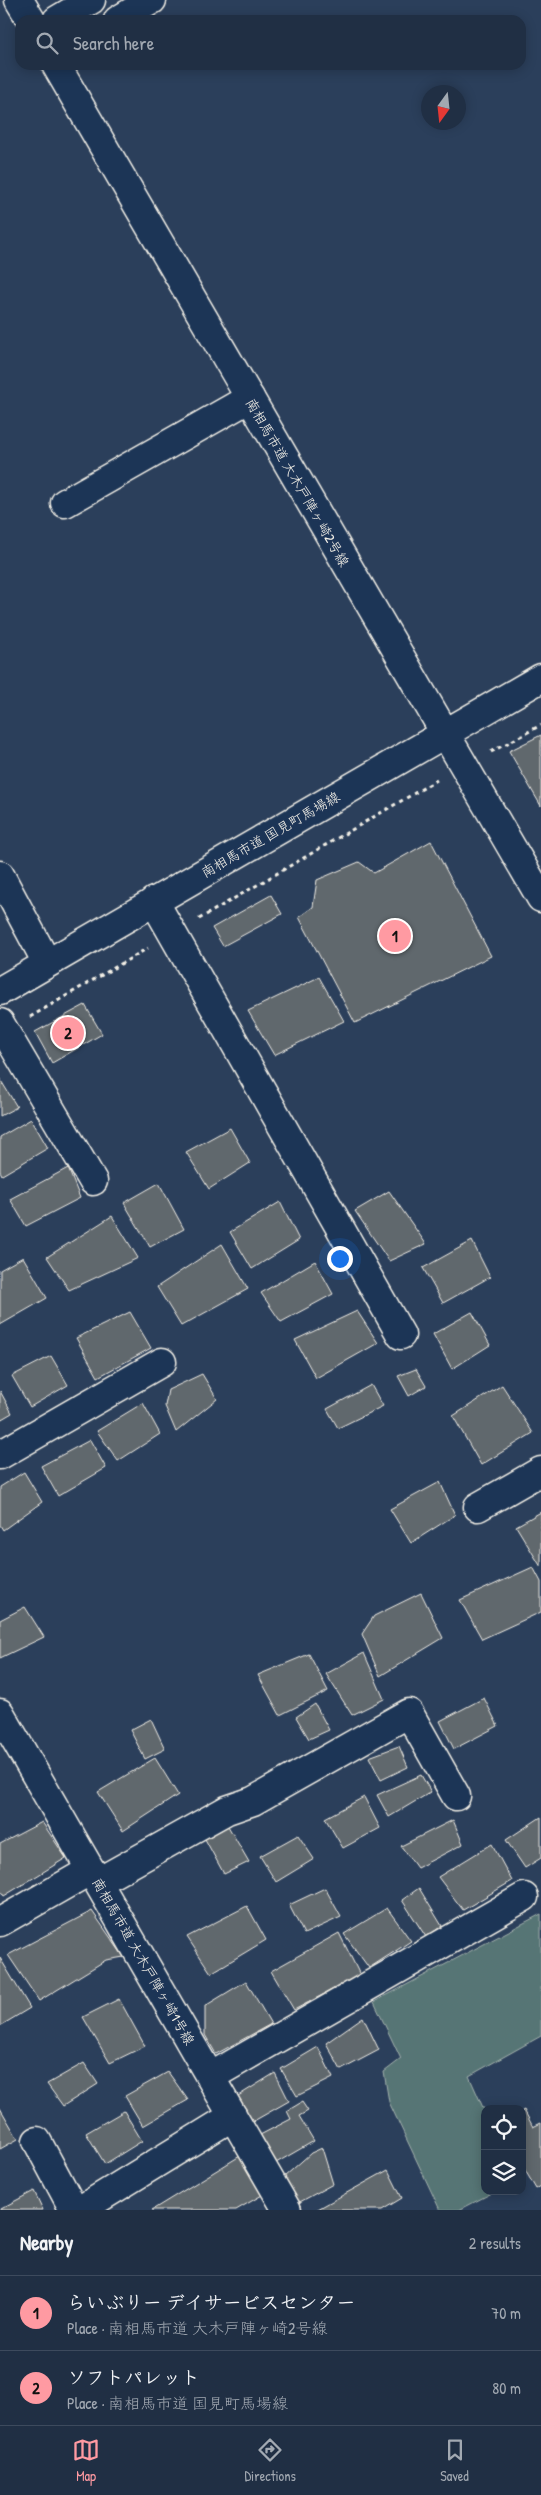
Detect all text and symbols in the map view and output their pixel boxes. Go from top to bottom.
search box [15,15,526,70]
icon: search [33,29,61,57]
text: Search here [73,30,154,56]
north arrow [421,85,466,130]
street label: 南相馬市道 大木戸陣ヶ崎2号線 [242,394,354,570]
street label: 南相馬市道 国見町馬場線 [197,786,343,882]
pin: 1 [379,917,411,955]
pin: 2 [52,1014,84,1052]
your location [327,1246,353,1272]
street label: 南相馬市道 大木戸陣ヶ崎1号線 [88,1874,200,2048]
map controls [481,2105,526,2195]
button: locate [481,2105,526,2150]
button: layers [481,2150,526,2195]
text: Nearby [20,2228,73,2257]
text: 2 results [469,2232,521,2254]
text: らいぶりー デイサービスセンター [67,2289,355,2315]
text: 1 [33,2302,39,2324]
text: 70 m [491,2302,521,2324]
text: Place · 南相馬市道 大木戸陣ヶ崎2号線 [67,2317,328,2339]
text: ソフトパレット [67,2364,200,2390]
text: 2 [32,2377,40,2399]
text: 80 m [492,2377,521,2399]
text: Place · 南相馬市道 国見町馬場線 [67,2392,288,2414]
tab: Map [72,2436,100,2485]
tab: Directions [244,2436,296,2485]
tab: Saved [440,2436,469,2485]

